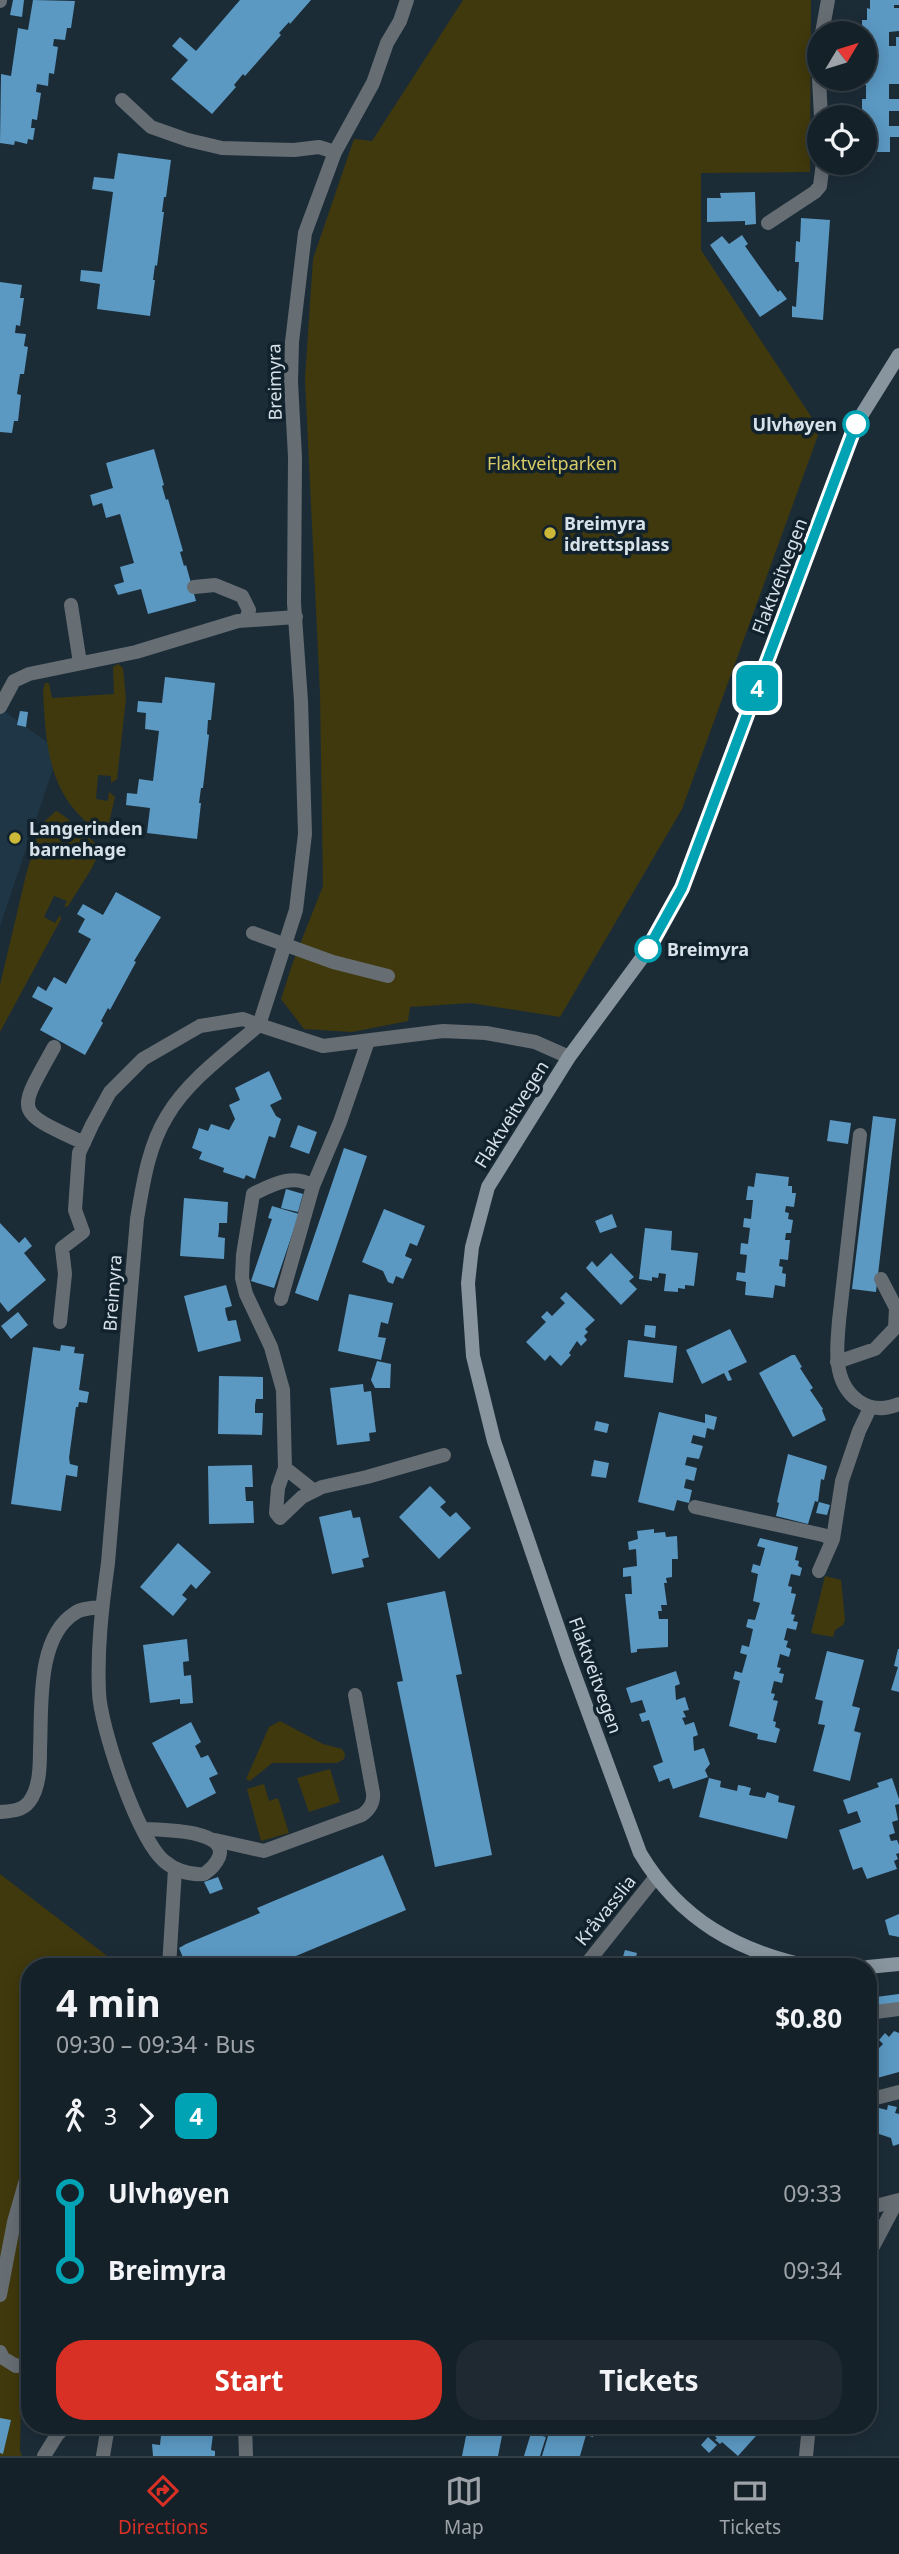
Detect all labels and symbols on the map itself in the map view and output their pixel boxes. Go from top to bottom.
north arrow [807,21,877,91]
street label: Breimyra [261,343,287,421]
marker: Ulvhøyen [843,411,869,437]
place label: Ulvhøyen [753,412,837,436]
park label: Flaktveitparken [487,451,617,475]
place label: Breimyra idrettsplass [564,511,669,556]
street label: Flaktveitvegen [746,515,812,637]
marker: Breimyra idrettsplass [542,525,558,541]
line badge: 4 [734,665,780,711]
place label: Langerinden barnehage [29,816,143,861]
marker: Langerinden barnehage [7,830,23,846]
marker: Breimyra [635,936,661,962]
place label: Breimyra [667,937,749,961]
street label: Flaktveitvegen [468,1056,554,1172]
street label: Breimyra [97,1254,127,1332]
street label: Flaktveitvegen [564,1613,628,1737]
street label: Kråvasslia [569,1870,641,1950]

